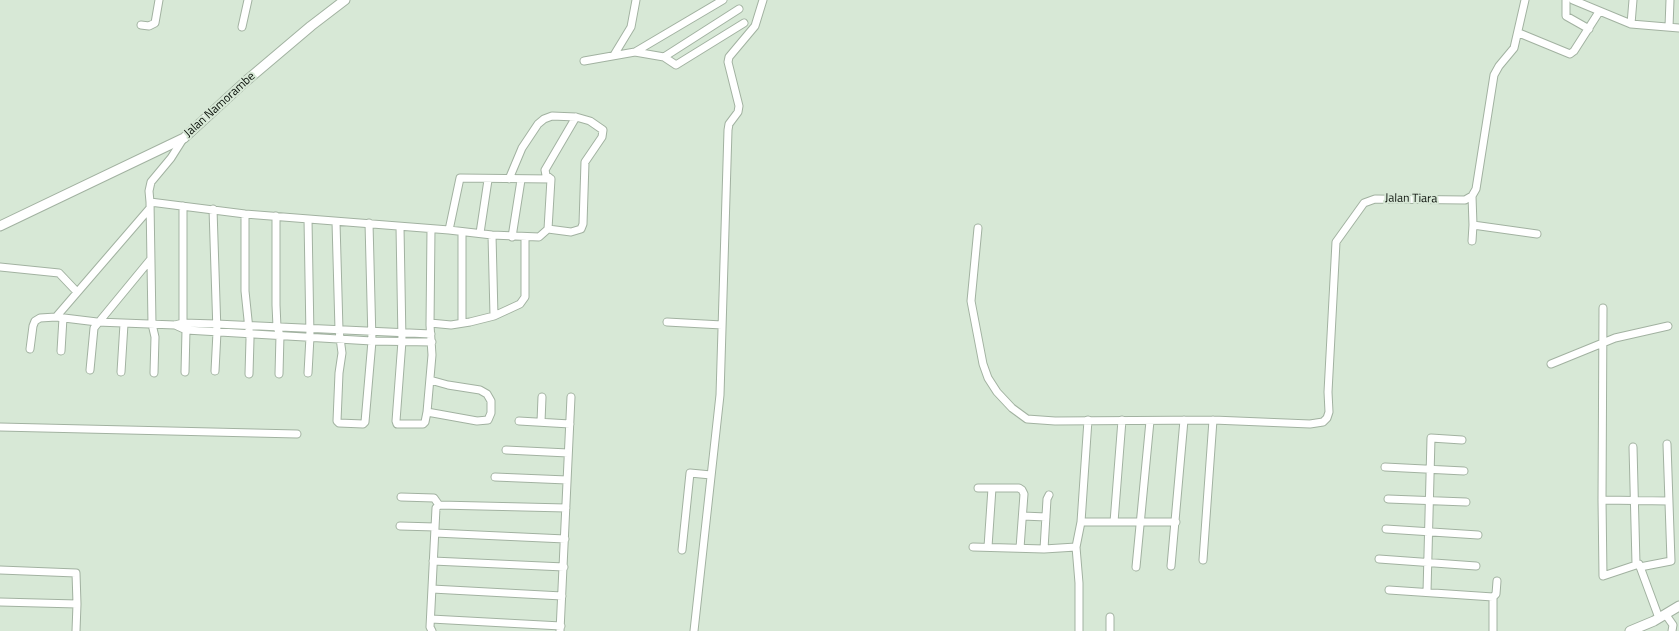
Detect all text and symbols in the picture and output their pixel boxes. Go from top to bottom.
street label: Jalan Namorambe [182,69,258,141]
street label: Jalan Tiara [1385,191,1437,207]

